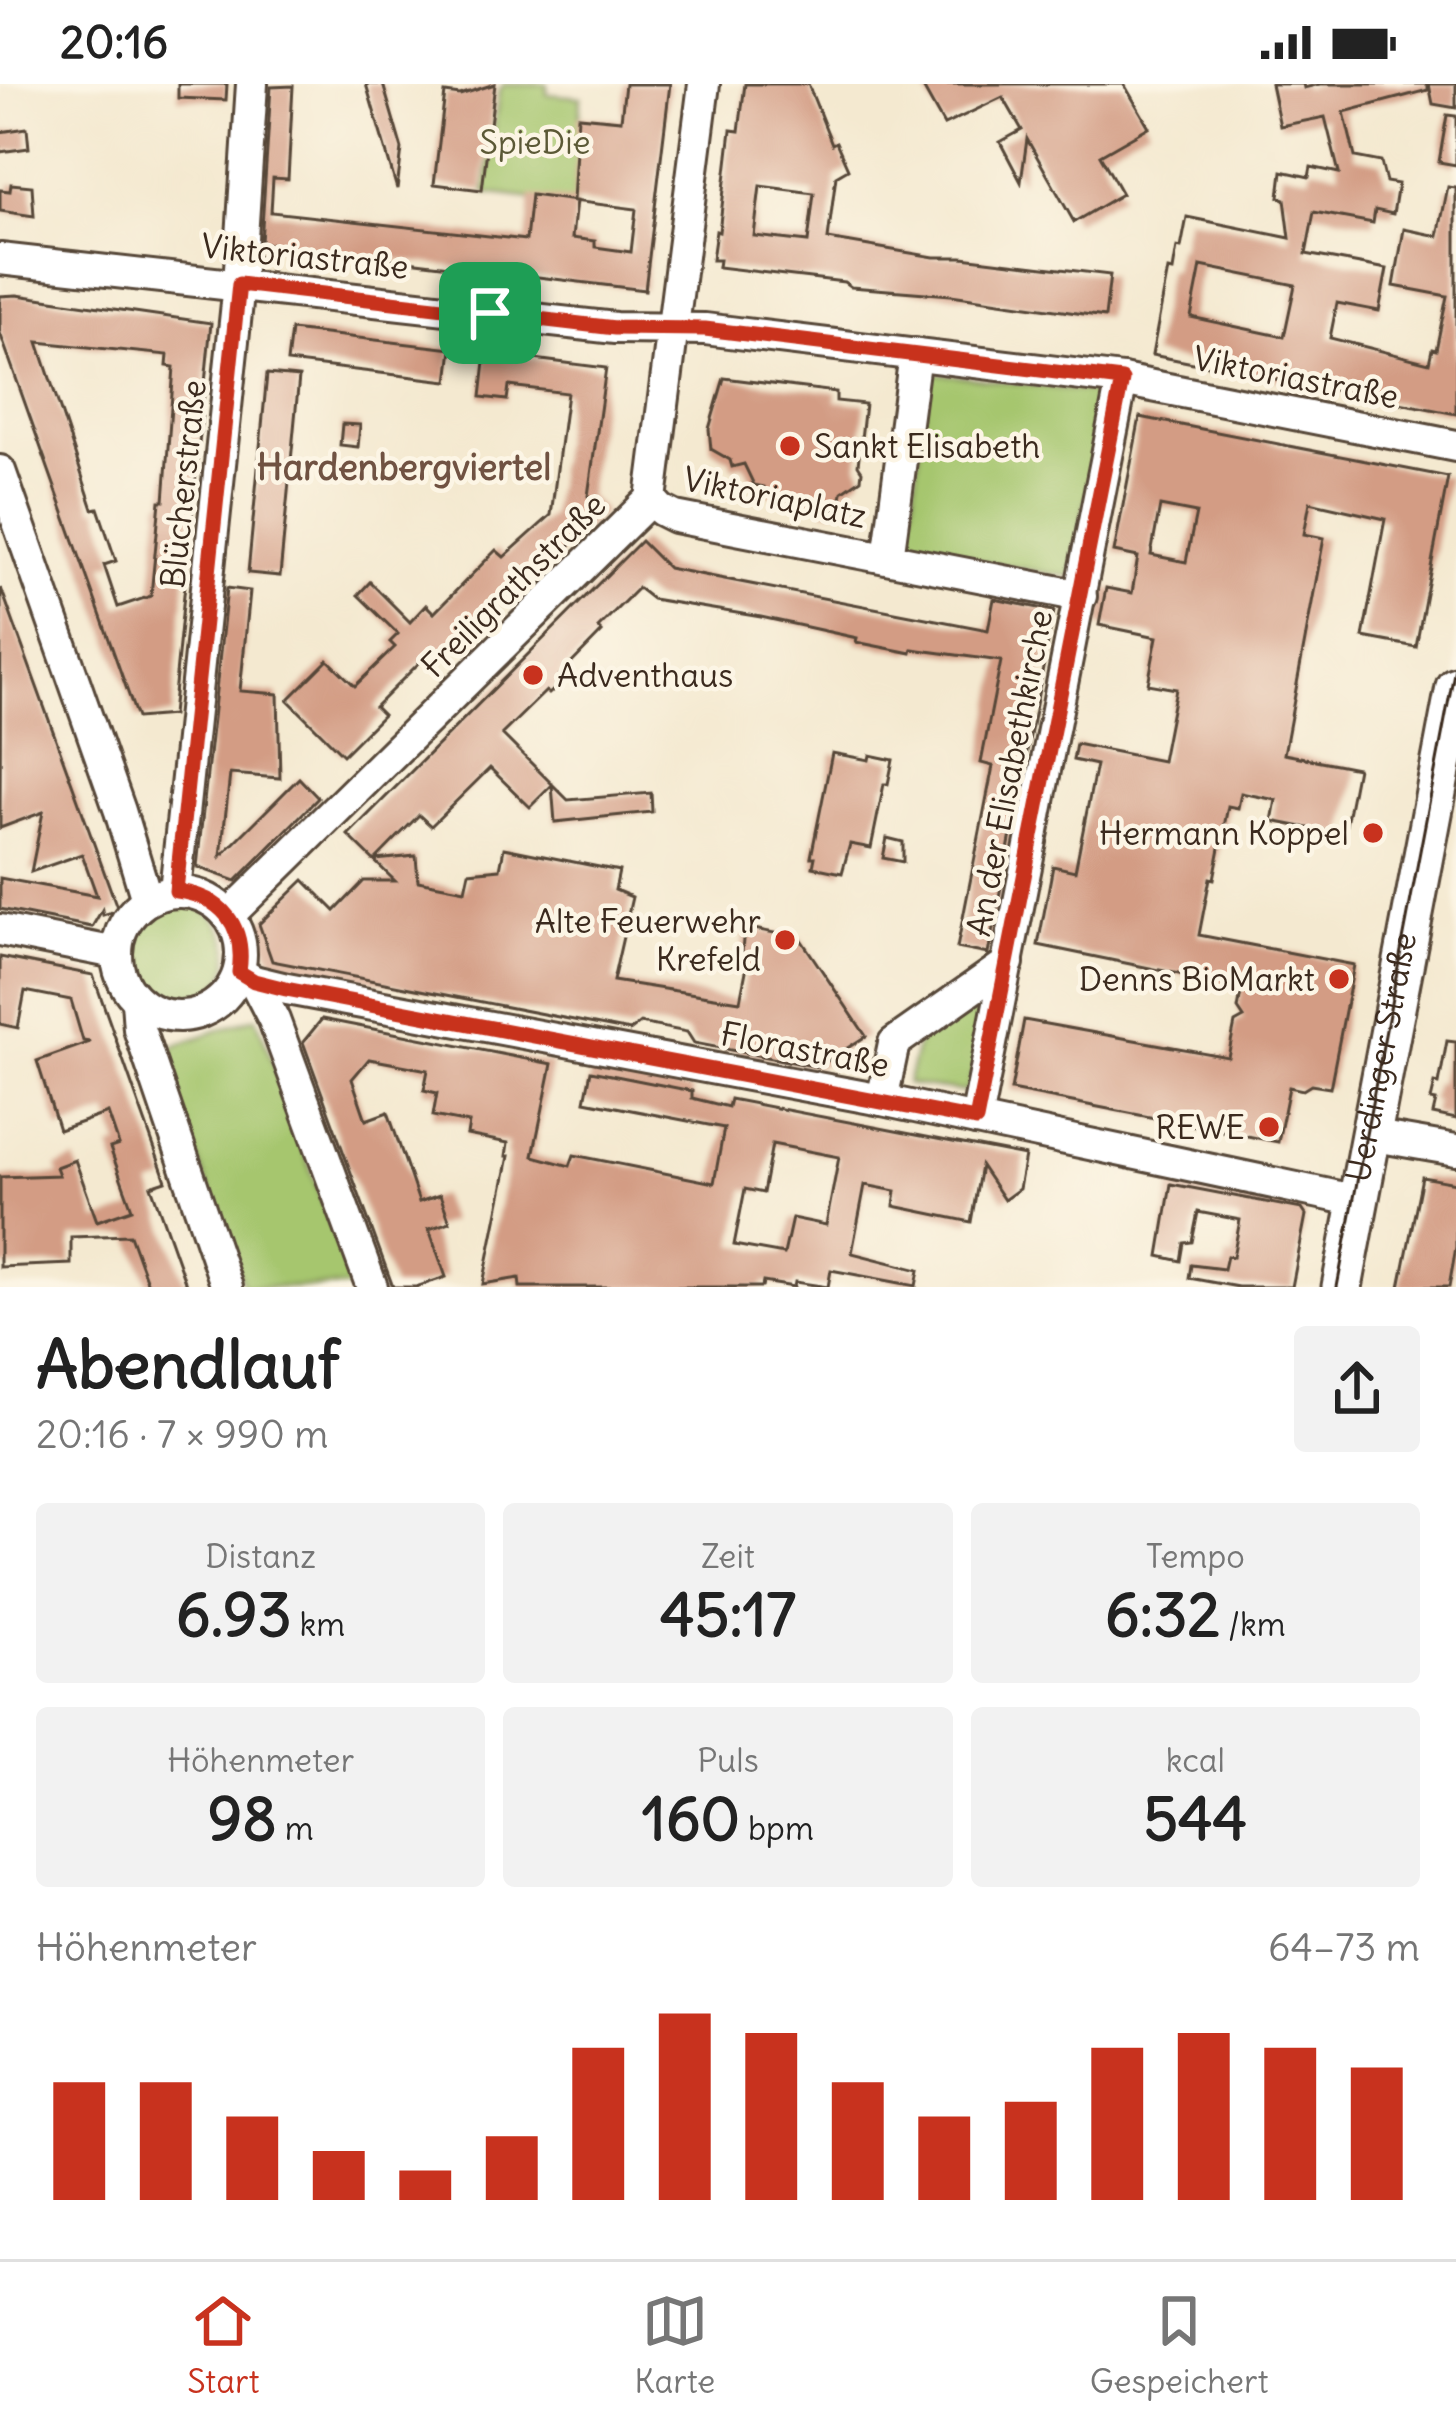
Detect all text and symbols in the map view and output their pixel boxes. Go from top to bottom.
text: 20:16 [60,14,168,70]
park label: SpieDie [480,121,590,163]
street label: Viktoriastraße [199,224,411,288]
pin [439,262,541,364]
icon: arrive [457,280,523,346]
street label: Viktoriastraße [1190,337,1402,417]
street label: Blücherstraße [151,378,215,590]
place label: Sankt Elisabeth [814,425,1040,467]
marker: Sankt Elisabeth [777,433,803,459]
district label: Hardenbergviertel [257,445,551,490]
street label: Viktoriaplatz [680,457,870,537]
street label: Freiligrathstraße [412,484,614,686]
street label: An der Elisabethkirche [957,606,1061,940]
place label: Adventhaus [557,654,733,696]
marker: Adventhaus [520,662,546,688]
place label: Hermann Koppel [1099,812,1349,854]
marker: Hermann Koppel [1360,820,1386,846]
place label: Alte Feuerwehr Krefeld [535,900,761,980]
marker: Alte Feuerwehr Krefeld [772,927,798,953]
street label: Uerdinger Straße [1336,929,1425,1185]
place label: Denns BioMarkt [1079,958,1315,1000]
marker: Denns BioMarkt [1326,966,1352,992]
street label: Florastraße [717,1012,893,1086]
place label: REWE [1155,1106,1245,1148]
marker: REWE [1256,1114,1282,1140]
text: Abendlauf [36,1323,340,1406]
button: share [1294,1326,1420,1452]
text: 20:16 · 7 × 990 m [36,1410,328,1459]
text: Distanz [205,1535,316,1577]
text: Zeit [701,1535,755,1577]
text: Tempo [1146,1535,1245,1577]
text: 6.93 [176,1577,292,1652]
text: 45:17 [660,1577,796,1652]
text: 6:32 [1105,1577,1220,1652]
text: km [292,1603,345,1645]
text: /km [1220,1603,1286,1645]
text: Höhenmeter [167,1739,354,1781]
text: Puls [697,1739,759,1781]
text: kcal [1166,1739,1225,1781]
text: 98 [208,1781,277,1856]
text: 160 [642,1781,740,1856]
text: 544 [1143,1781,1247,1856]
text: m [277,1807,314,1849]
text: bpm [740,1807,814,1849]
text: Höhenmeter [36,1923,257,1972]
text: 64–73 m [1268,1923,1420,1972]
tab: Start [187,2288,260,2402]
tab: Karte [634,2288,715,2402]
tab: Gespeichert [1090,2288,1269,2402]

